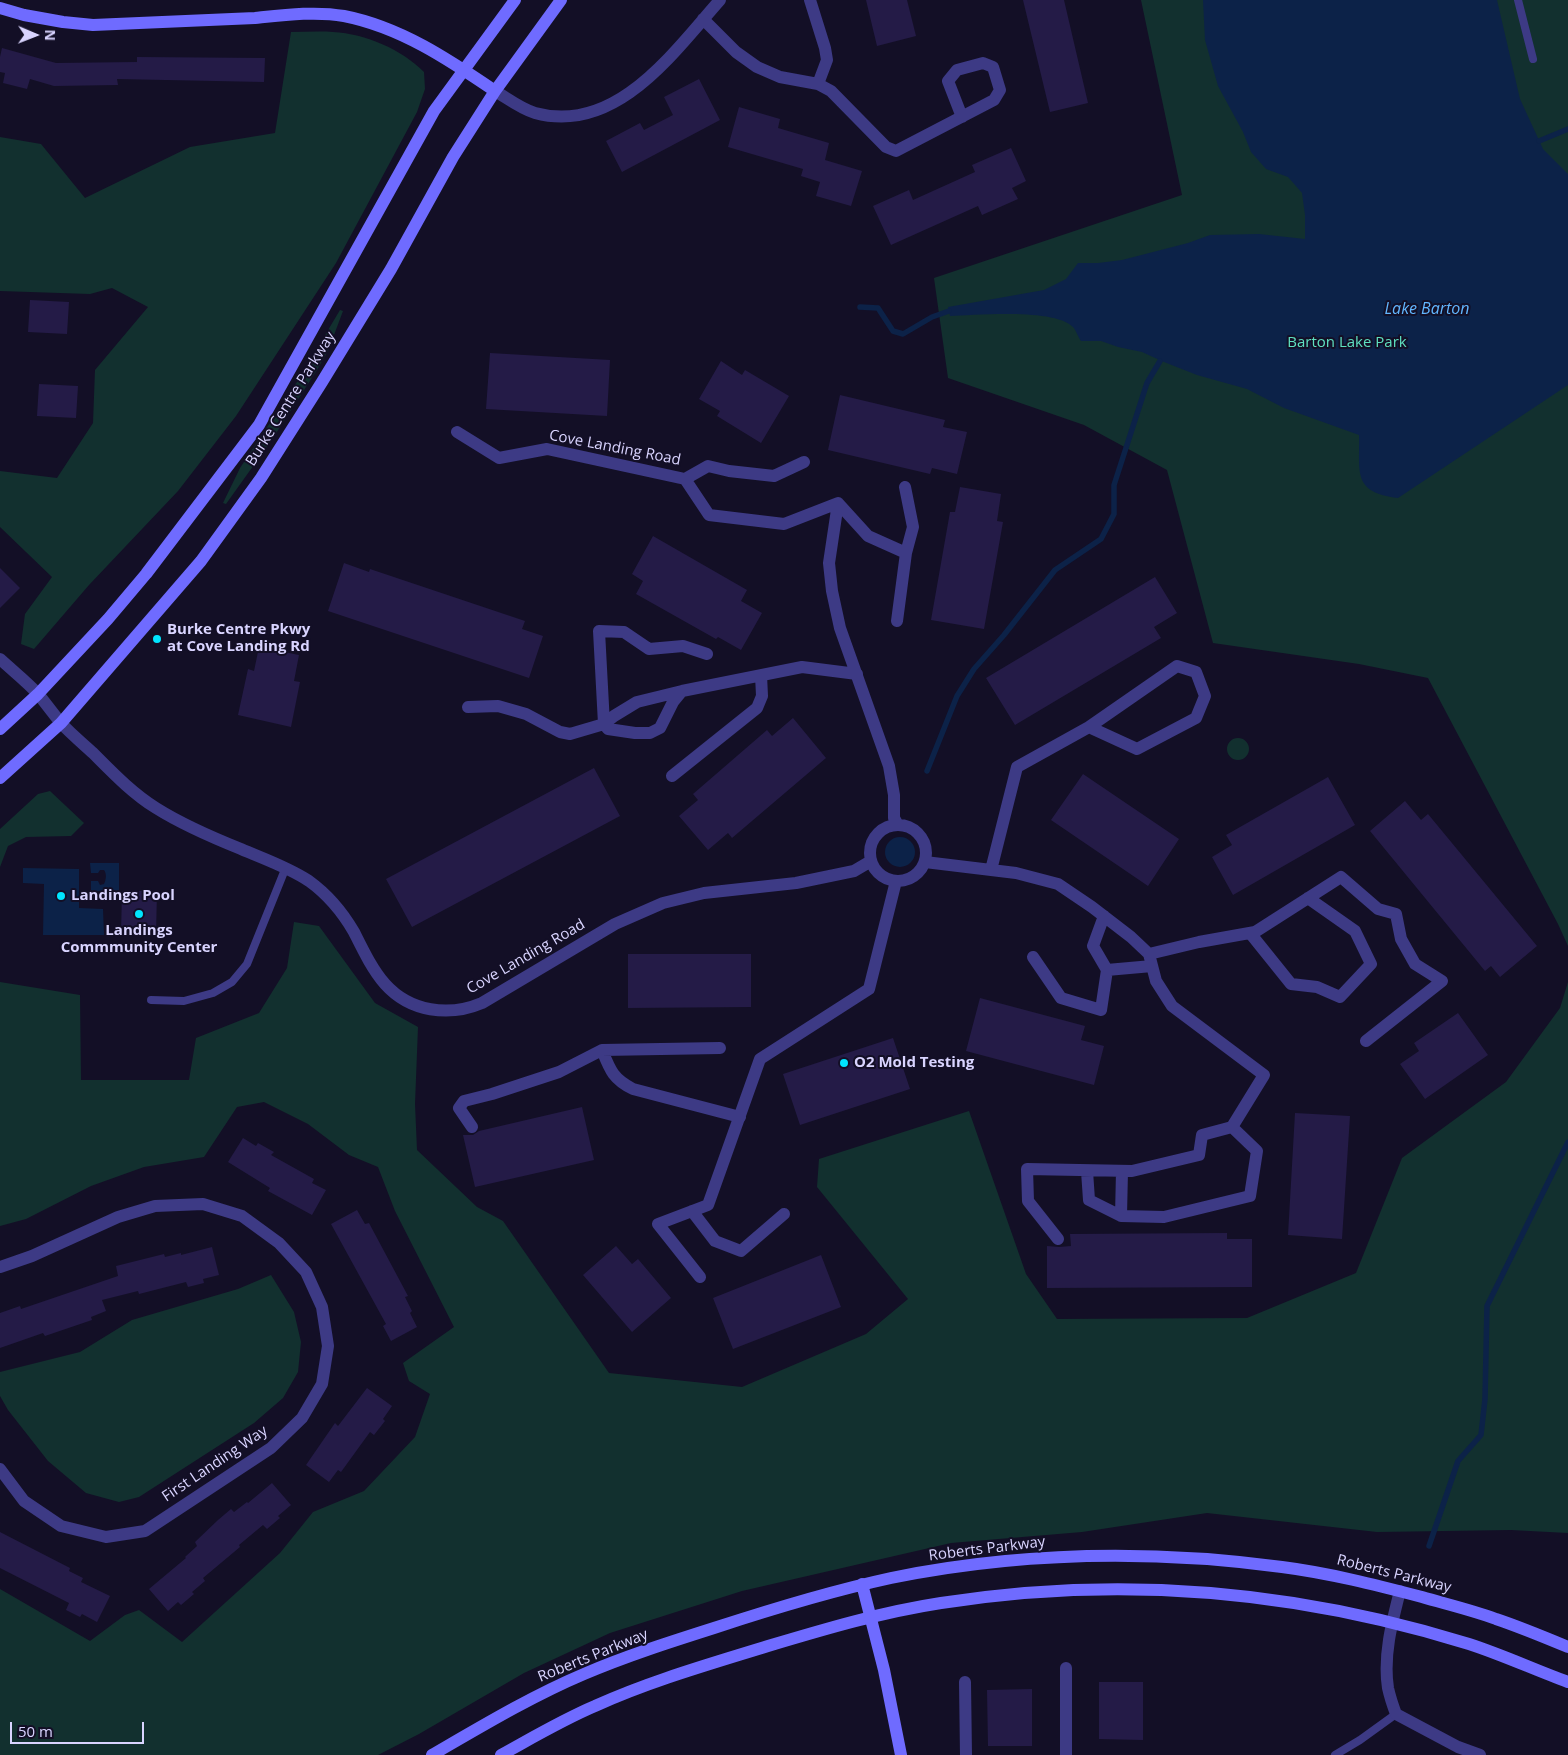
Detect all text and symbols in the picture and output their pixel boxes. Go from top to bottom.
north arrow [10,10,60,60]
text: N [41,29,60,41]
water label: Lake Barton [1384,299,1470,319]
street label: Burke Centre Parkway [242,329,340,469]
park label: Barton Lake Park [1287,334,1407,352]
street label: Cove Landing Road [548,426,682,470]
place label: Burke Centre Pkwy at Cove Landing Rd [167,621,310,656]
marker: Burke Centre Pkwy at Cove Landing Rd [151,633,163,645]
place label: Landings Pool [71,887,175,905]
marker: Landings Pool [55,890,67,902]
marker: Landings Commmunity Center [133,908,145,920]
street label: Cove Landing Road [464,916,588,998]
place label: Landings Commmunity Center [61,922,217,957]
place label: O2 Mold Testing [854,1054,974,1072]
marker: O2 Mold Testing [838,1057,850,1069]
street label: First Landing Way [159,1422,271,1506]
street label: Roberts Parkway [928,1533,1046,1565]
street label: Roberts Parkway [1335,1551,1453,1597]
street label: Roberts Parkway [535,1626,651,1686]
scale bar [12,1712,146,1744]
text: 50 m [18,1721,53,1741]

